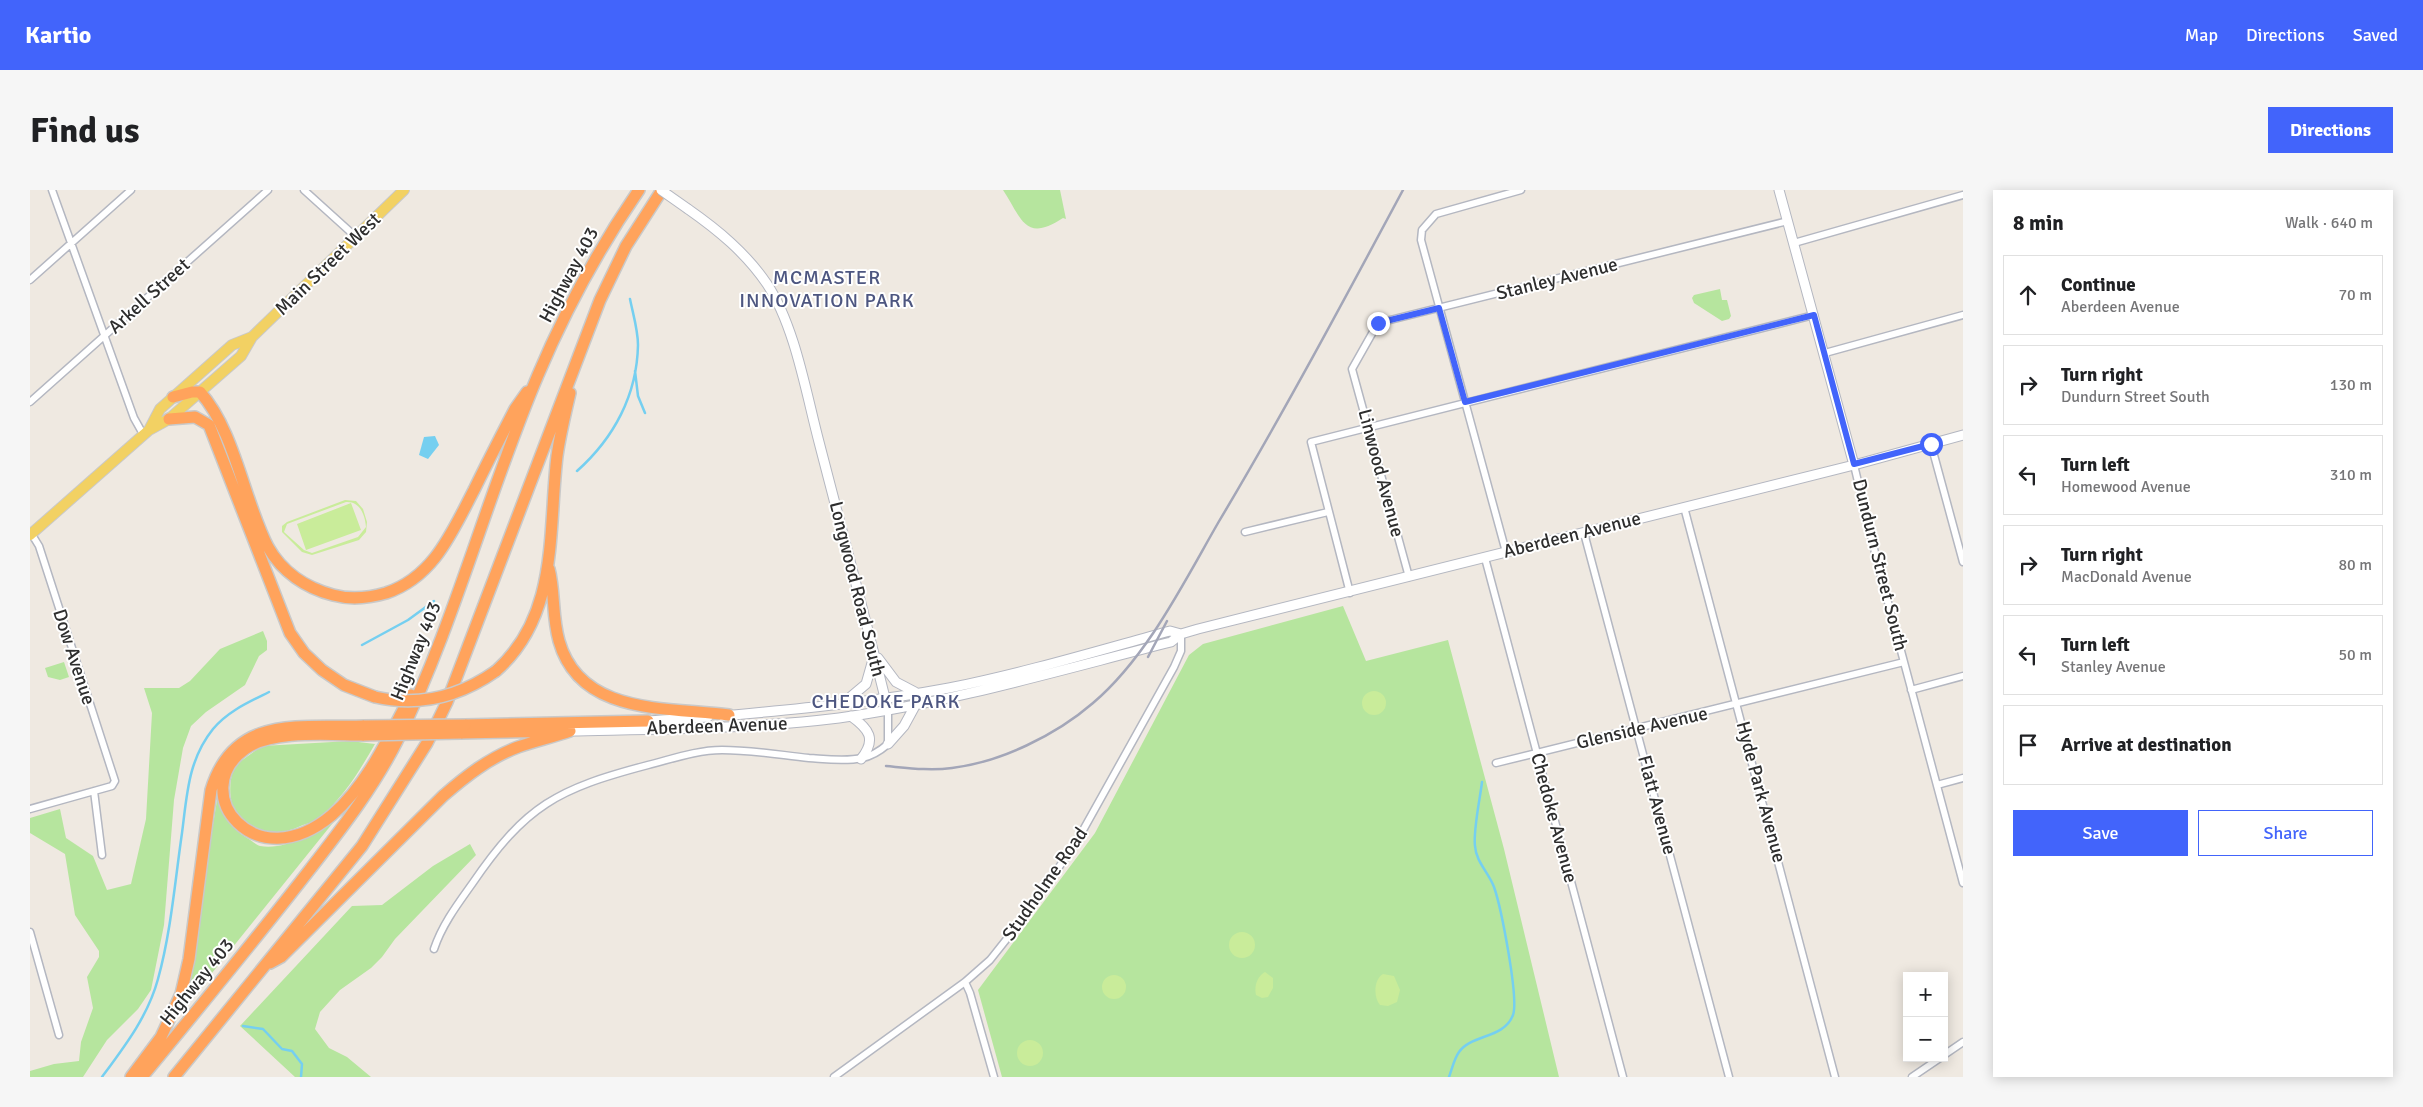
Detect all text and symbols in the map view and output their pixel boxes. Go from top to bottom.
text: Kartio [25,20,91,50]
text: Map [2185,24,2218,46]
text: Directions [2246,24,2325,46]
text: Saved [2353,24,2398,46]
button: Directions [2268,107,2393,153]
text: Find us [30,109,140,152]
street label: Main Street West [270,207,386,321]
text: 8 min [2013,210,2064,236]
text: Walk · 640 m [2285,213,2373,233]
street label: Highway 403 [534,223,604,327]
street label: Stanley Avenue [1494,252,1620,306]
street label: Arkell Street [103,253,195,339]
district label: MCMASTER INNOVATION PARK [739,265,915,313]
text: Continue [2061,273,2136,297]
icon: ahead [2014,281,2042,309]
text: 70 m [2338,285,2372,305]
text: Aberdeen Avenue [2061,297,2180,317]
route end [1367,312,1390,335]
text: Turn right [2061,363,2143,387]
icon: right [2014,371,2042,399]
text: 130 m [2330,375,2372,395]
text: Dundurn Street South [2061,387,2210,407]
street label: Linwood Avenue [1352,406,1410,540]
route start [1920,433,1943,456]
text: Turn left [2061,453,2130,477]
icon: left [2014,461,2042,489]
text: 310 m [2330,465,2372,485]
street label: Dundurn Street South [1847,476,1913,654]
text: Homewood Avenue [2061,477,2191,497]
street label: Longwood Road South [824,499,890,679]
street label: Aberdeen Avenue [1501,506,1643,564]
text: Turn right [2061,543,2143,567]
icon: right [2014,551,2042,579]
text: 80 m [2338,555,2372,575]
text: MacDonald Avenue [2061,567,2192,587]
street label: Highway 403 [385,598,447,704]
street label: Dow Avenue [47,606,101,708]
text: Turn left [2061,633,2130,657]
icon: left [2014,641,2042,669]
text: 50 m [2338,645,2372,665]
text: Stanley Avenue [2061,657,2166,677]
district label: CHEDOKE PARK [812,689,960,714]
street label: Glenside Avenue [1574,701,1710,755]
street label: Aberdeen Avenue [646,712,788,740]
street label: Hyde Park Avenue [1731,719,1791,865]
icon: arrive [2014,731,2042,759]
text: Arrive at destination [2061,733,2232,757]
street label: Chedoke Avenue [1525,750,1583,886]
street label: Flatt Avenue [1632,753,1682,857]
button: Save [2013,810,2188,856]
button: Share [2198,810,2373,856]
street label: Studholme Road [997,823,1093,945]
street label: Highway 403 [155,934,239,1030]
map controls [1903,972,1948,1062]
button: + [1903,972,1948,1017]
button: − [1903,1017,1948,1062]

